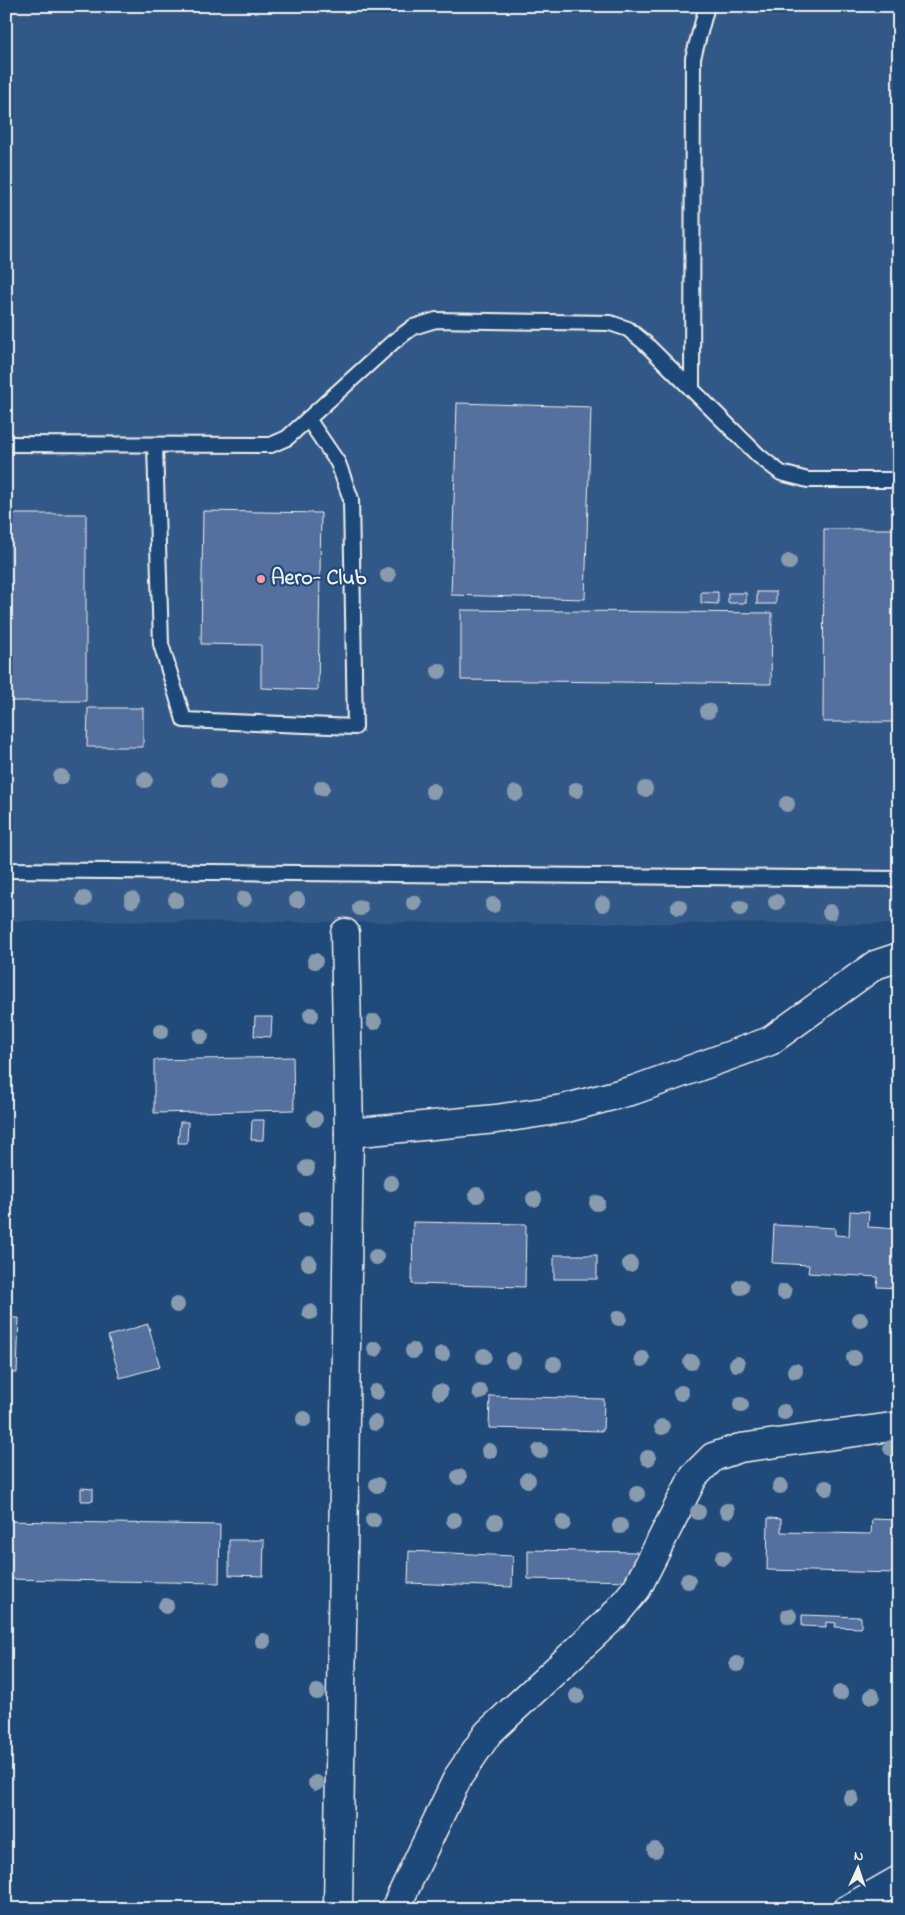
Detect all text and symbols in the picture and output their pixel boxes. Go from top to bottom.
place label: Aero- Club [271,563,367,595]
marker: Aero- Club [255,573,267,585]
north arrow [832,1842,882,1892]
text: N [853,1846,864,1867]

